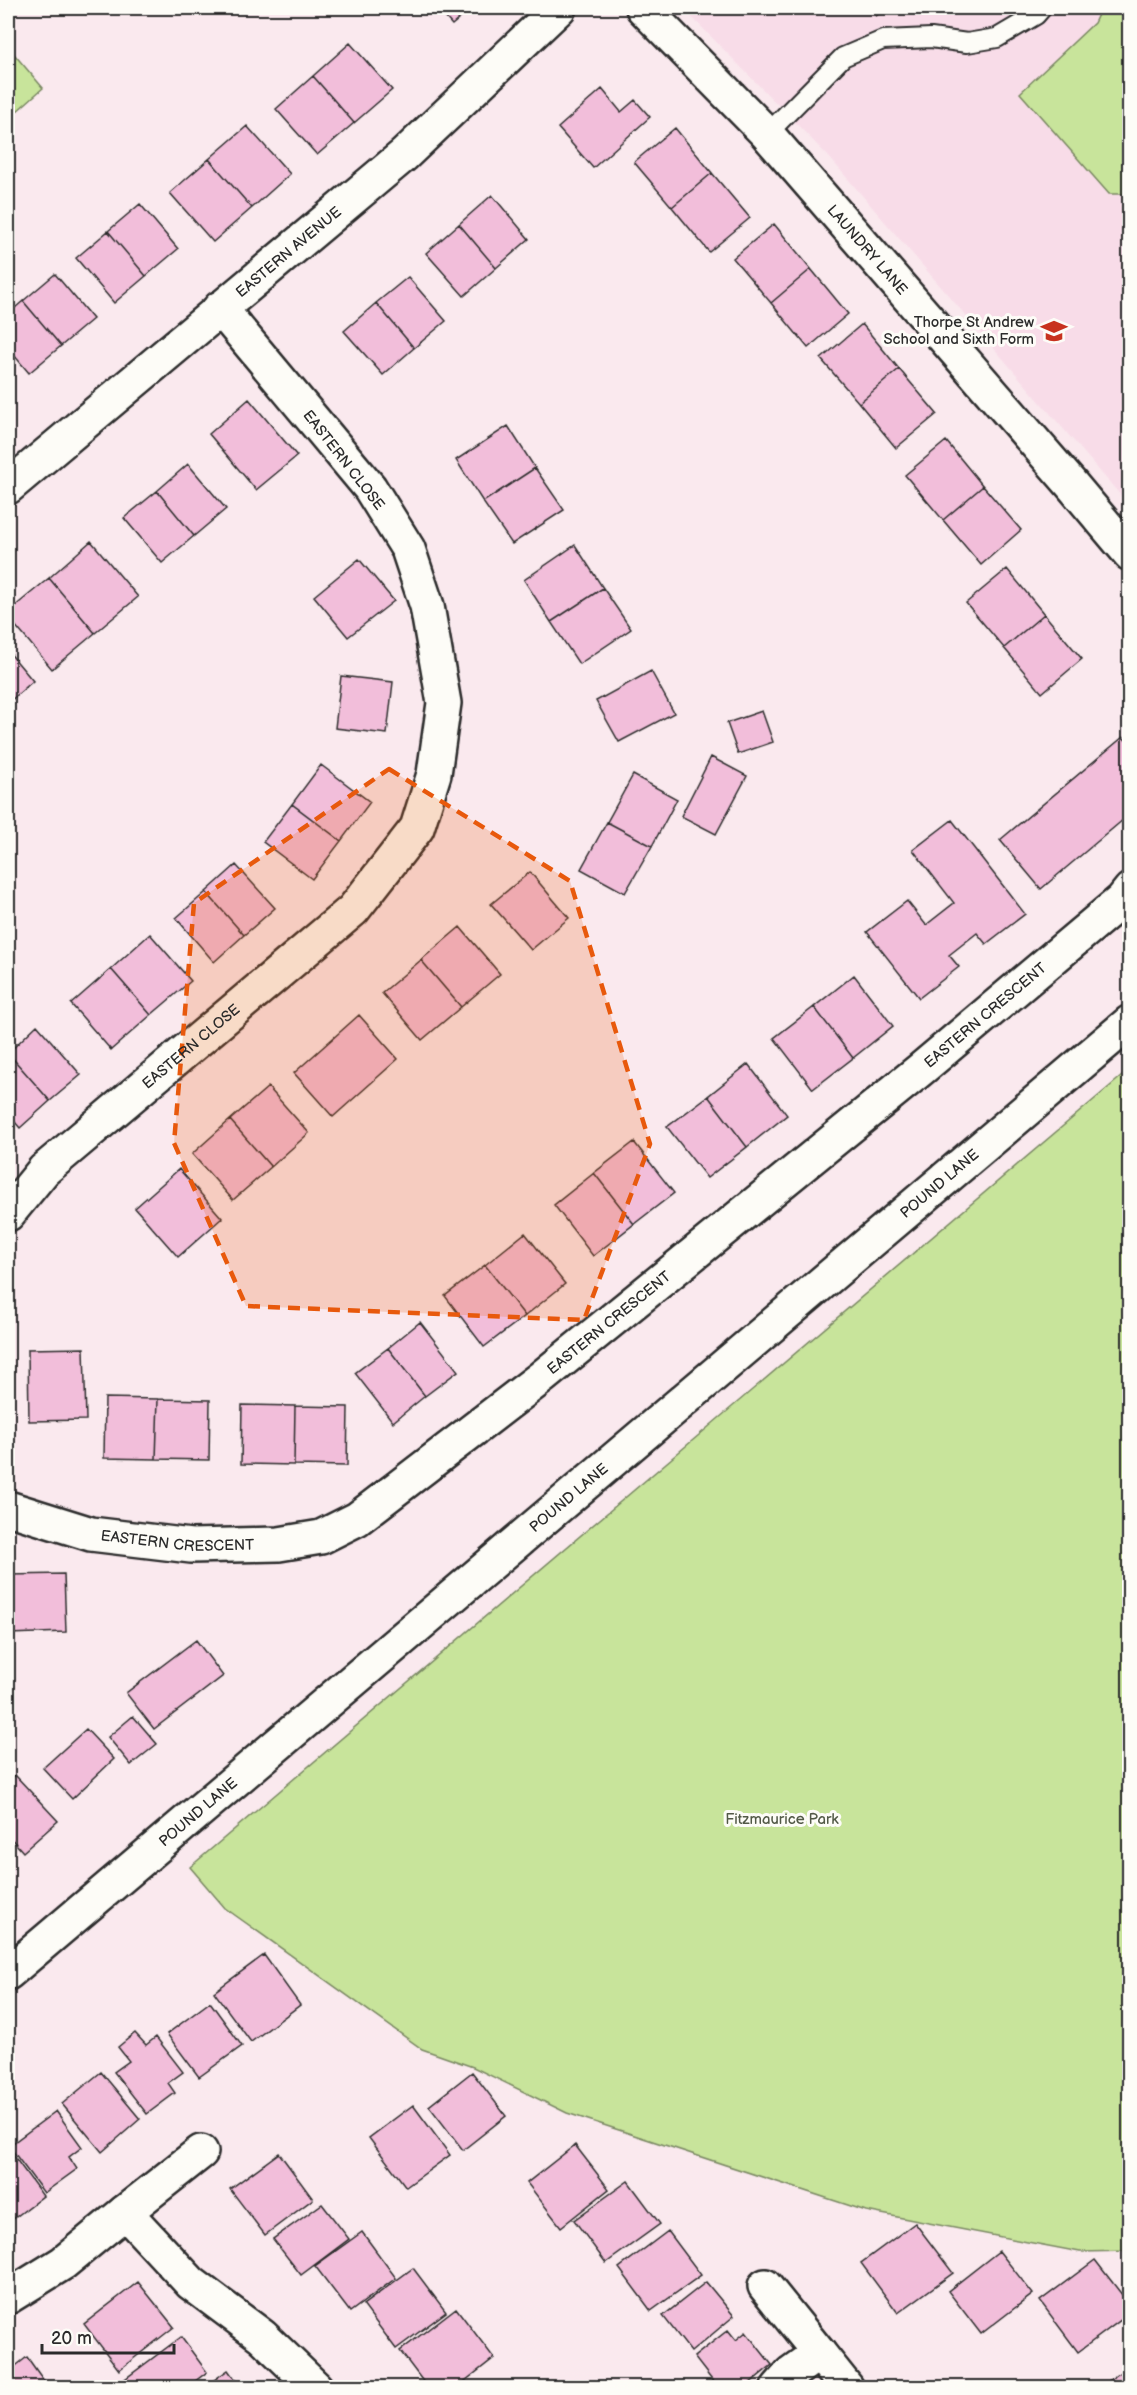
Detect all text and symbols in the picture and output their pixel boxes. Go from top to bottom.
street label: LAUNDRY LANE [823,201,911,299]
street label: EASTERN AVENUE [232,202,346,302]
place label: Thorpe St Andrew School and Sixth Form [884,313,1034,349]
school or university icon: Thorpe St Andrew School and Sixth Form [1039,316,1069,346]
street label: EASTERN CLOSE [299,406,389,514]
street label: EASTERN CRESCENT [921,959,1051,1072]
street label: EASTERN CLOSE [139,1000,244,1093]
street label: POUND LANE [897,1145,983,1223]
street label: EASTERN CRESCENT [544,1267,675,1379]
street label: POUND LANE [526,1459,612,1537]
street label: EASTERN CRESCENT [100,1526,255,1556]
street label: POUND LANE [155,1774,242,1851]
park label: Fitzmaurice Park [725,1810,839,1829]
scale bar [42,2317,174,2355]
text: 20 m [51,2328,92,2349]

